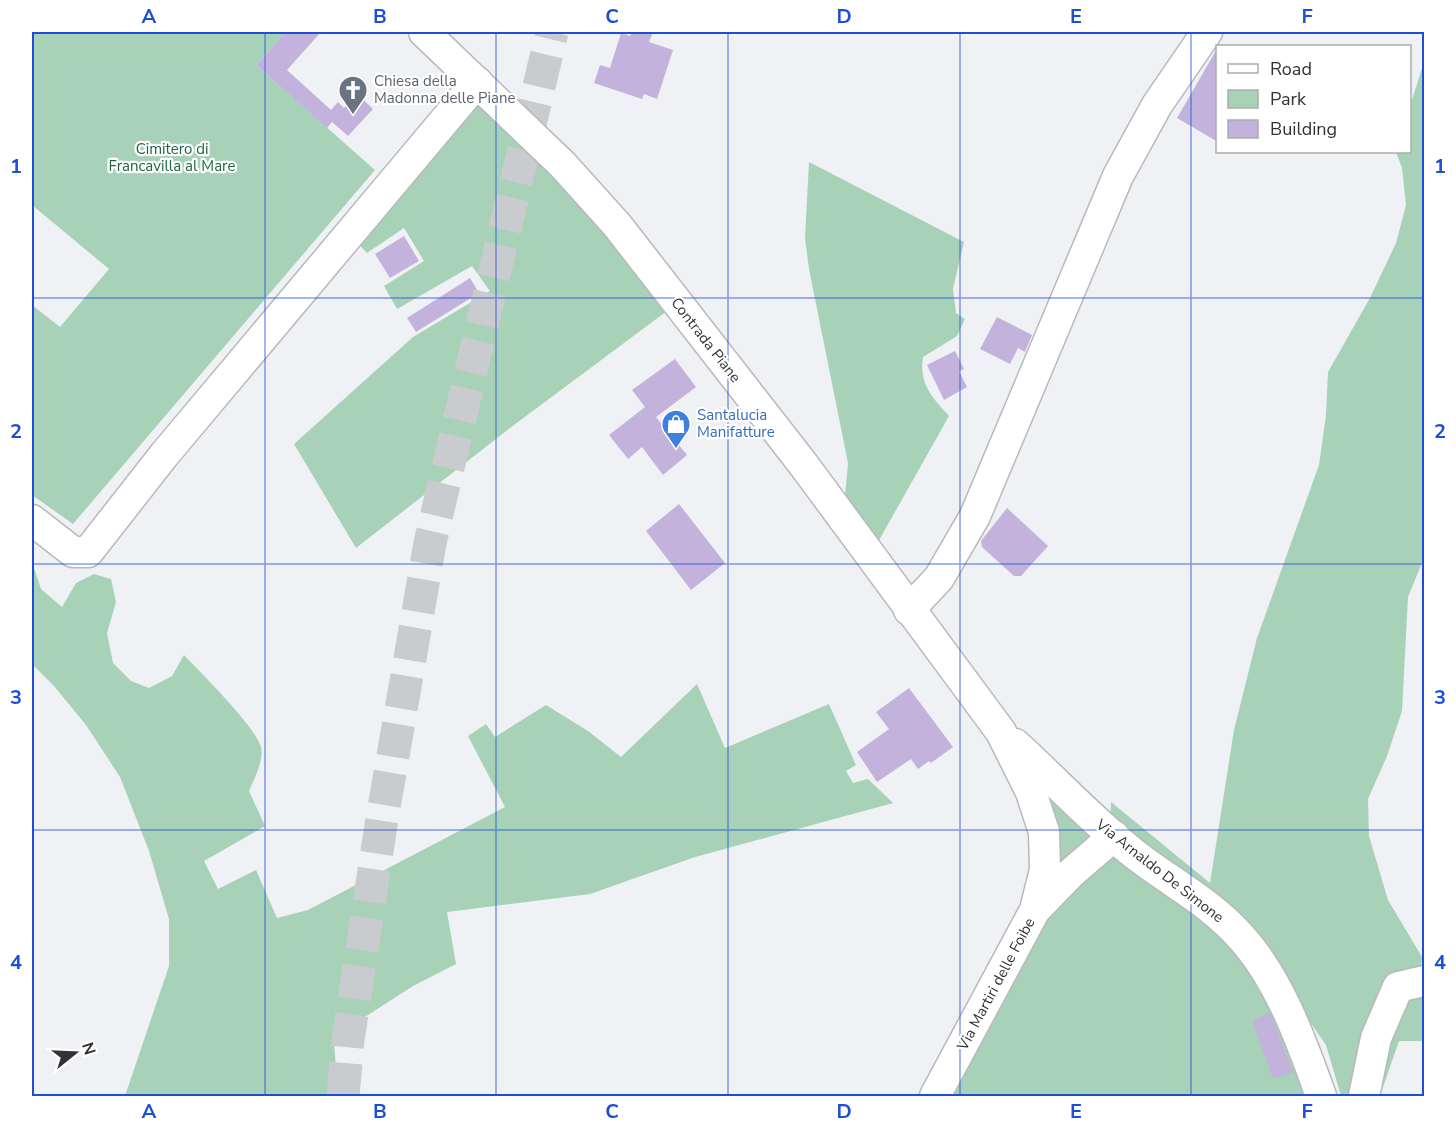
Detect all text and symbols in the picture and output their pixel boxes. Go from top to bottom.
text: A [142,3,157,30]
text: B [373,3,387,30]
text: C [605,3,619,30]
text: D [836,3,852,30]
text: E [1070,3,1082,30]
text: F [1301,3,1313,30]
legend [1216,45,1411,153]
text: Road [1270,57,1312,81]
place label: Chiesa della Madonna delle Piane [374,71,516,108]
church icon: Chiesa della Madonna delle Piane [337,74,369,116]
text: Park [1270,87,1307,111]
text: Building [1270,117,1337,141]
park label: Cimitero di Francavilla al Mare [109,139,235,176]
text: 1 [10,153,22,180]
text: 1 [1434,153,1446,180]
street label: Contrada Piane [666,293,746,387]
place label: Santalucia Manifatture [697,405,775,442]
shop icon: Santalucia Manifatture [660,408,692,450]
text: 2 [10,418,22,445]
text: 2 [1434,418,1446,445]
text: 3 [10,684,22,711]
text: 3 [1434,684,1446,711]
street label: Via Arnaldo De Simone [1091,814,1228,927]
street label: Via Martiri delle Foibe [952,914,1039,1055]
text: 4 [10,949,22,976]
text: 4 [1434,949,1446,976]
north arrow [45,1023,105,1083]
text: N [76,1040,101,1058]
text: A [142,1098,157,1125]
text: B [373,1098,387,1125]
text: C [605,1098,619,1125]
text: D [836,1098,852,1125]
text: E [1070,1098,1082,1125]
text: F [1301,1098,1313,1125]

